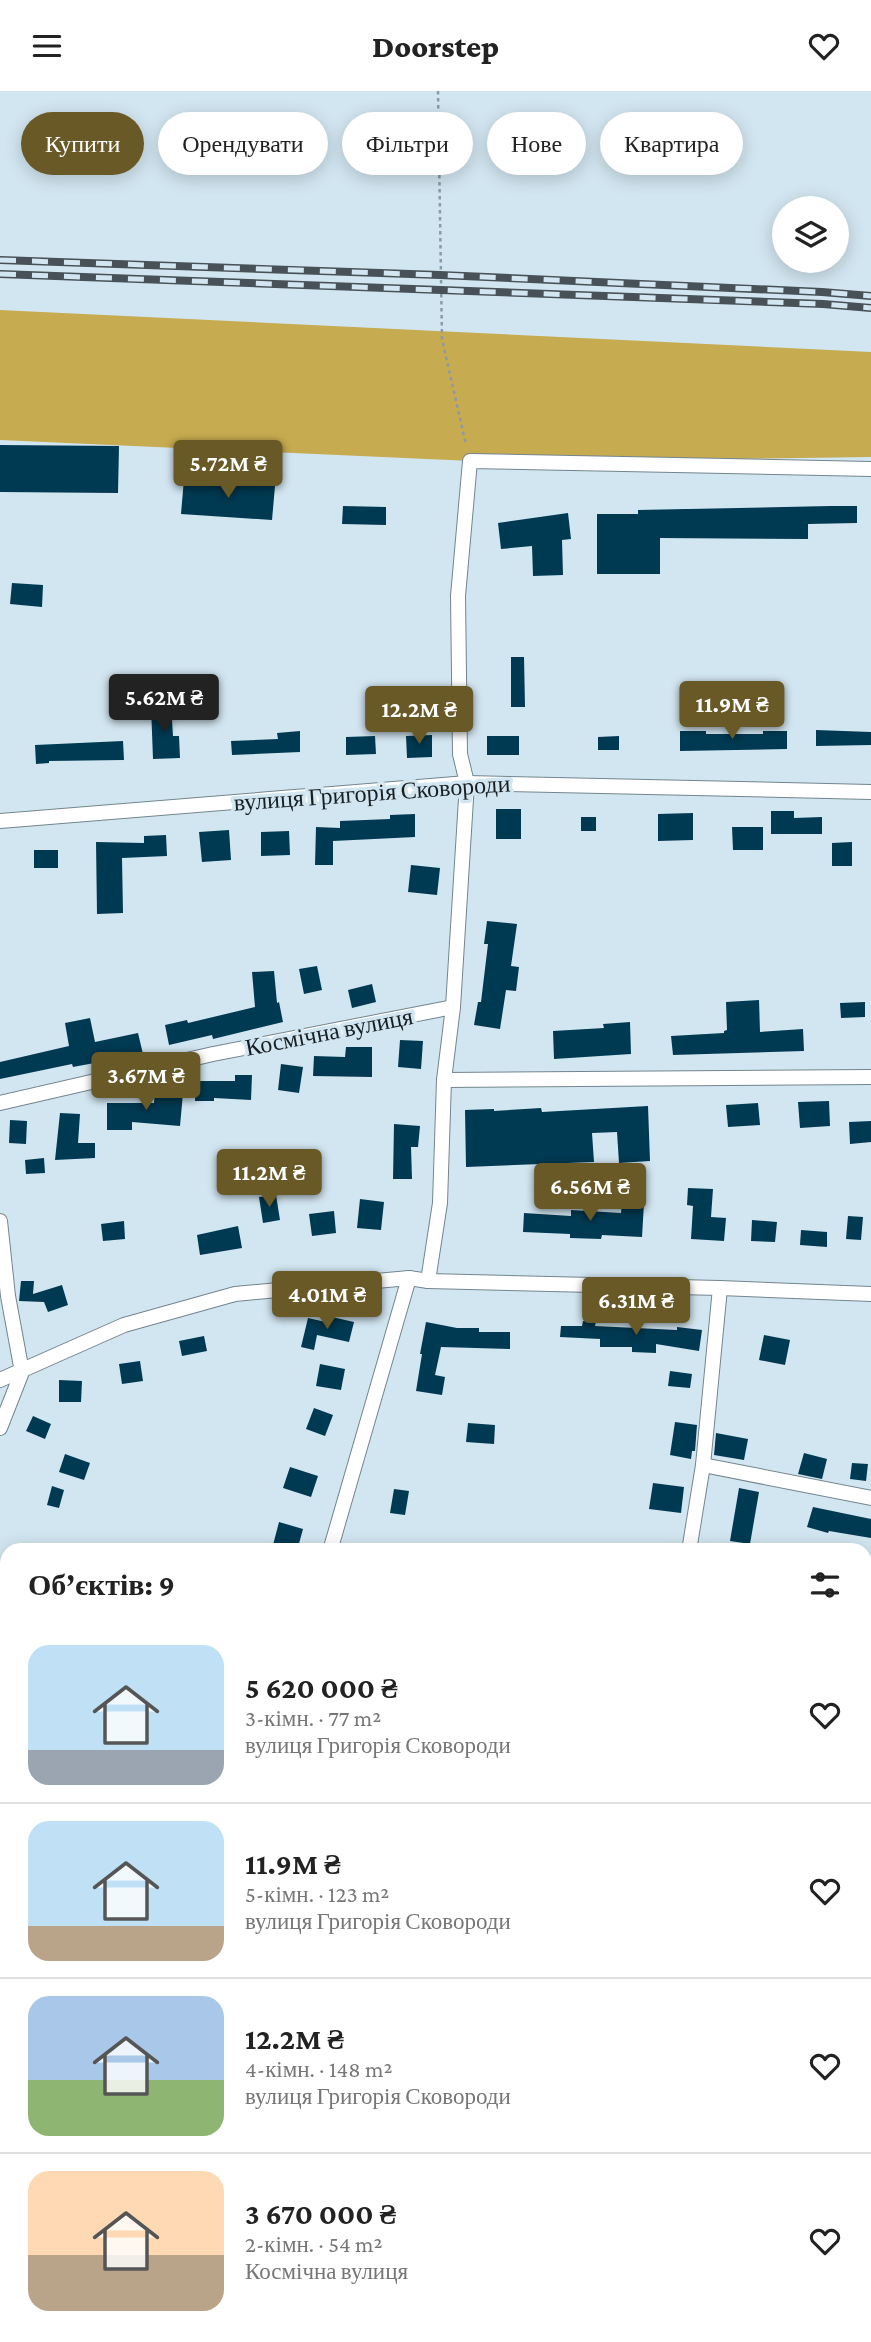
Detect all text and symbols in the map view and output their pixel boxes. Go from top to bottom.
icon: menu [28,27,66,65]
icon: heart [805,27,843,65]
text: Doorstep [372,28,499,64]
chip: Купити [21,112,144,175]
chip: Орендувати [158,112,328,175]
chip: Фільтри [342,112,473,175]
chip: Нове [487,112,586,175]
chip: Квартира [600,112,743,175]
map controls [772,196,849,273]
button: layers [772,196,849,273]
pin: 5.72M ₴ [163,441,293,500]
text: 5.72M ₴ [190,450,266,476]
pin: 5.62M ₴ [99,675,229,734]
pin: 11.9M ₴ [667,681,797,741]
text: 5.62M ₴ [125,684,203,710]
pin: 12.2M ₴ [354,687,484,746]
text: 11.9M ₴ [695,691,769,717]
text: 12.2M ₴ [381,696,457,722]
street label: вулиця Григорія Сковороди [233,769,511,816]
street label: Космічна вулиця [243,1002,415,1061]
pin: 3.67M ₴ [81,1053,211,1112]
text: 3.67M ₴ [107,1062,185,1088]
pin: 11.2M ₴ [204,1149,334,1209]
text: 11.2M ₴ [233,1159,305,1185]
pin: 6.56M ₴ [525,1163,655,1223]
text: 6.56M ₴ [550,1173,630,1199]
pin: 4.01M ₴ [262,1271,392,1331]
pin: 6.31M ₴ [571,1277,701,1337]
text: 4.01M ₴ [288,1281,366,1307]
text: 6.31M ₴ [598,1287,674,1313]
icon: filters [806,1566,844,1604]
text: Об’єктів: 9 [28,1568,175,1601]
text: 5 620 000 ₴ [245,1671,398,1704]
icon: home [84,1673,168,1757]
icon: heart [806,1696,844,1734]
text: 3-кімн. · 77 m² [245,1705,381,1731]
text: вулиця Григорія Сковороди [245,1732,511,1758]
text: 11.9M ₴ [245,1847,340,1880]
icon: home [84,1849,168,1933]
icon: heart [806,1872,844,1910]
text: 5-кімн. · 123 m² [245,1881,389,1907]
text: вулиця Григорія Сковороди [245,1908,511,1934]
text: 12.2M ₴ [245,2022,344,2055]
icon: home [84,2024,168,2108]
icon: heart [806,2047,844,2085]
text: 4-кімн. · 148 m² [245,2056,393,2082]
text: вулиця Григорія Сковороди [245,2083,511,2109]
text: 3 670 000 ₴ [245,2197,396,2230]
icon: home [84,2199,168,2283]
icon: heart [806,2222,844,2260]
text: 2-кімн. · 54 m² [245,2231,383,2257]
text: Космічна вулиця [245,2258,408,2284]

